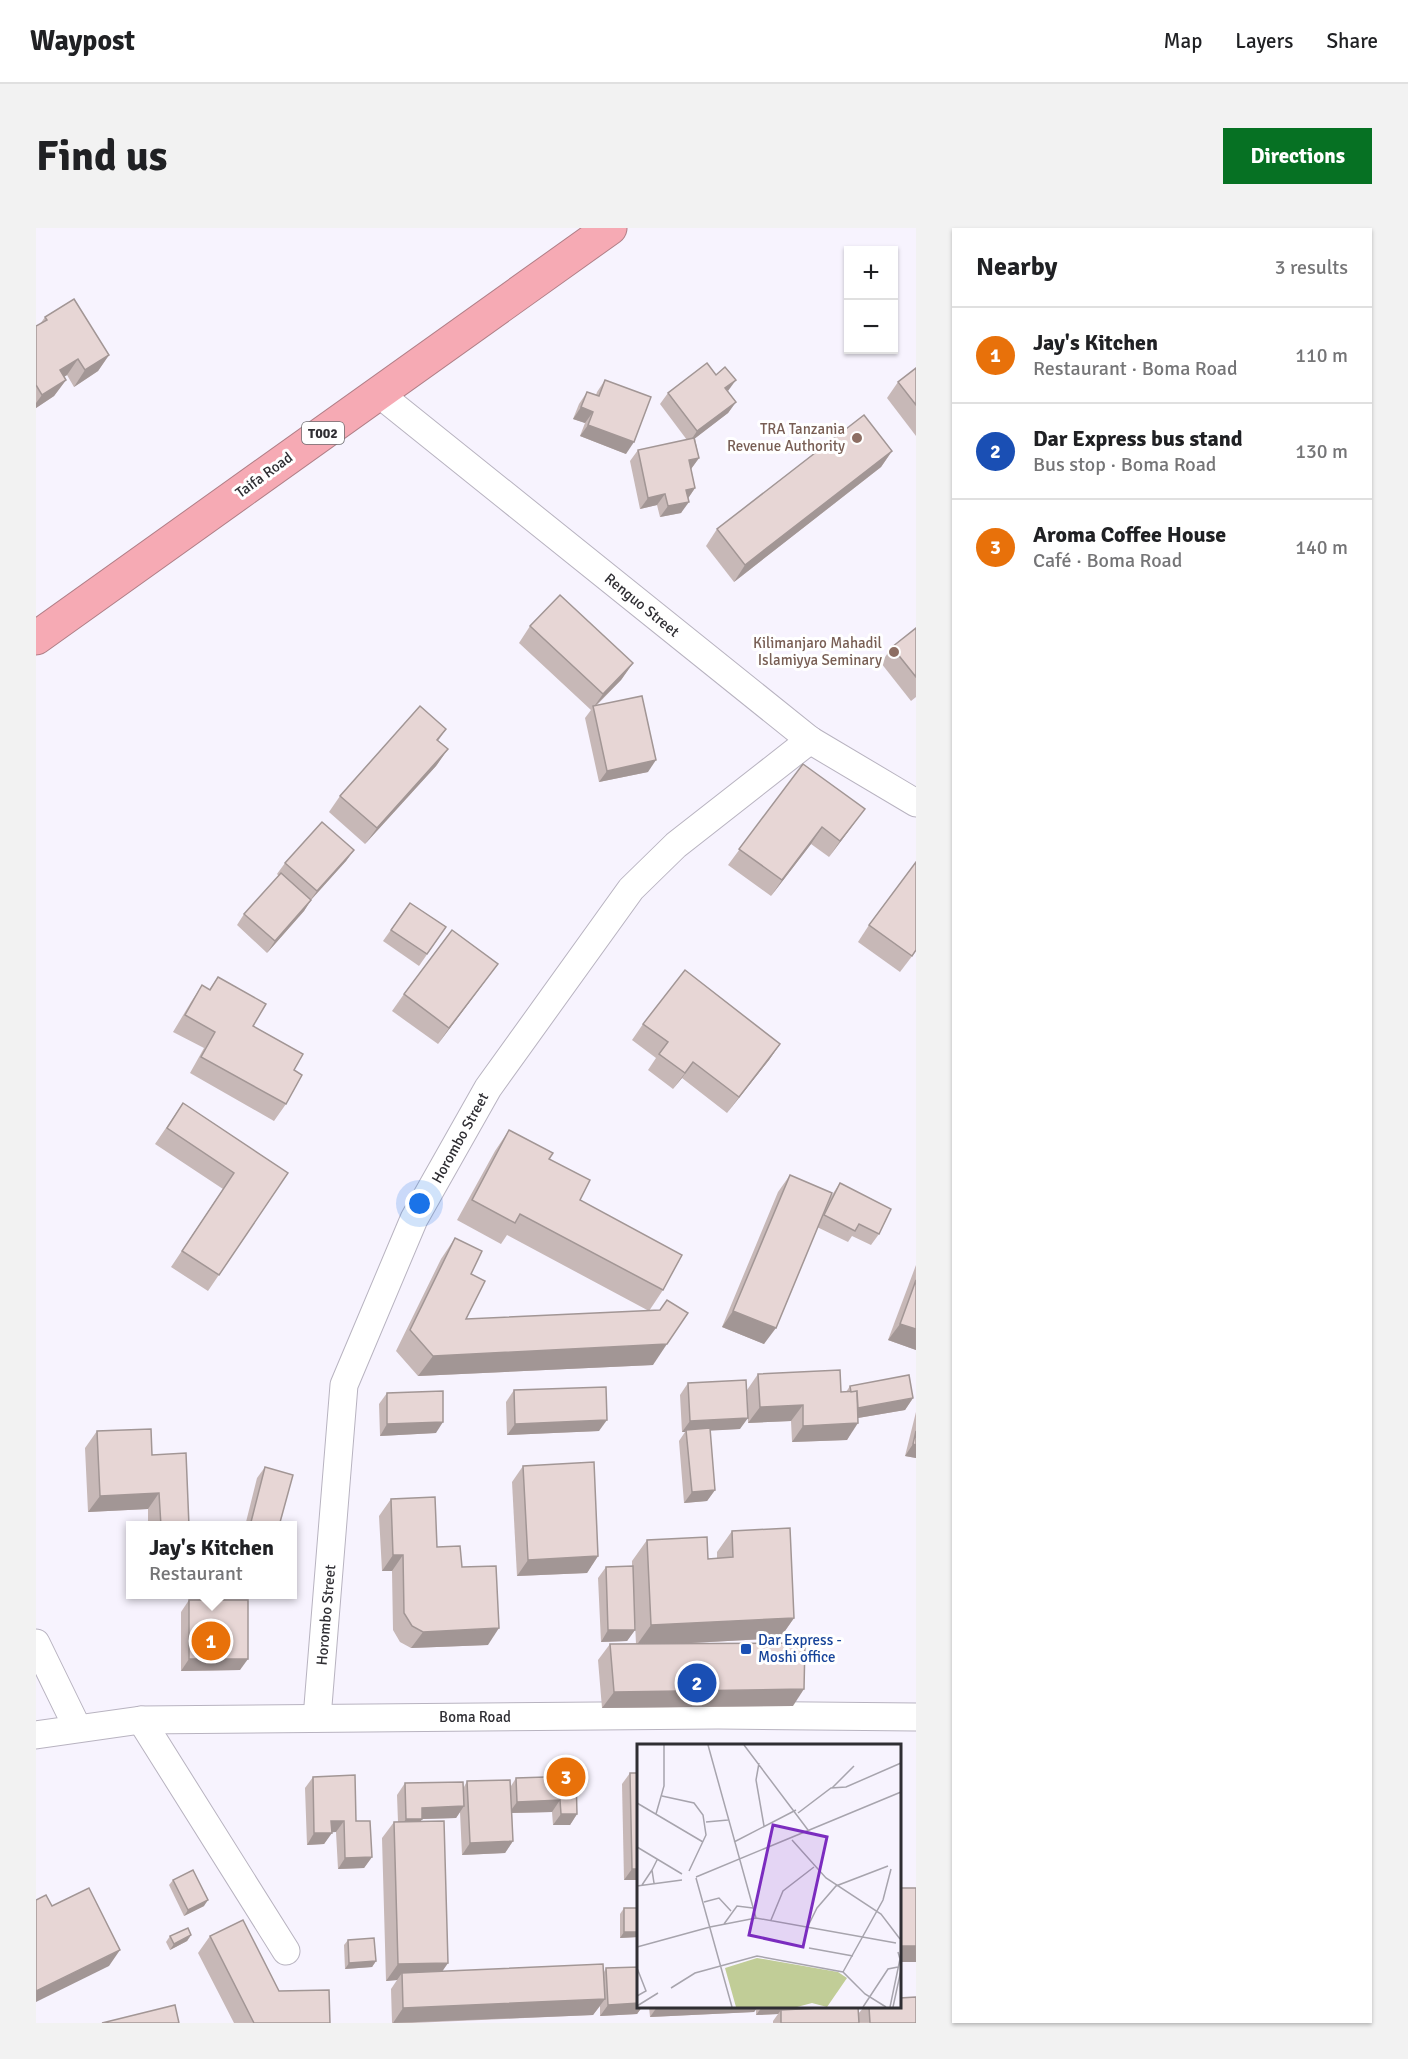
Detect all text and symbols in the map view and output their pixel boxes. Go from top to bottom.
text: Waypost [30,24,135,58]
text: Map [1164,28,1202,54]
text: Layers [1235,28,1293,54]
text: Share [1326,28,1378,54]
button: Directions [1223,128,1372,184]
text: Find us [36,131,167,182]
map controls [844,246,898,354]
button: + [844,246,898,300]
text: Nearby [976,251,1057,283]
text: 3 results [1275,255,1348,280]
button: − [844,300,898,354]
text: Jay's Kitchen [1033,329,1158,356]
text: 1 [990,343,1001,368]
text: 110 m [1295,343,1348,368]
text: Restaurant · Boma Road [1033,356,1238,381]
place label: TRA Tanzania Revenue Authority [727,420,845,455]
road number: T002 [302,422,344,444]
text: Dar Express bus stand [1033,425,1243,452]
marker: TRA Tanzania Revenue Authority [850,431,864,445]
text: 2 [990,439,1001,464]
text: 130 m [1295,439,1348,464]
street label: Taifa Road [232,448,296,502]
text: Bus stop · Boma Road [1033,452,1216,477]
text: Aroma Coffee House [1033,521,1226,548]
text: 3 [990,535,1001,560]
text: 140 m [1295,535,1348,560]
text: Café · Boma Road [1033,548,1182,573]
street label: Renguo Street [601,569,683,641]
place label: Kilimanjaro Mahadil Islamiyya Seminary [753,634,882,669]
marker: Kilimanjaro Mahadil Islamiyya Seminary [887,645,901,659]
street label: Horombo Street [428,1089,492,1187]
your location [405,1189,434,1218]
popup [126,1521,297,1599]
text: Jay's Kitchen [149,1534,274,1561]
text: Restaurant [149,1561,243,1586]
street label: Horombo Street [313,1564,339,1666]
pin: 1 [192,1618,231,1664]
place label: Dar Express - Moshi office [758,1631,842,1666]
marker: Dar Express - Moshi office [739,1642,753,1656]
pin: 2 [678,1660,716,1706]
street label: Boma Road [439,1708,511,1726]
inset map [637,1744,901,2008]
pin: 3 [546,1754,586,1800]

